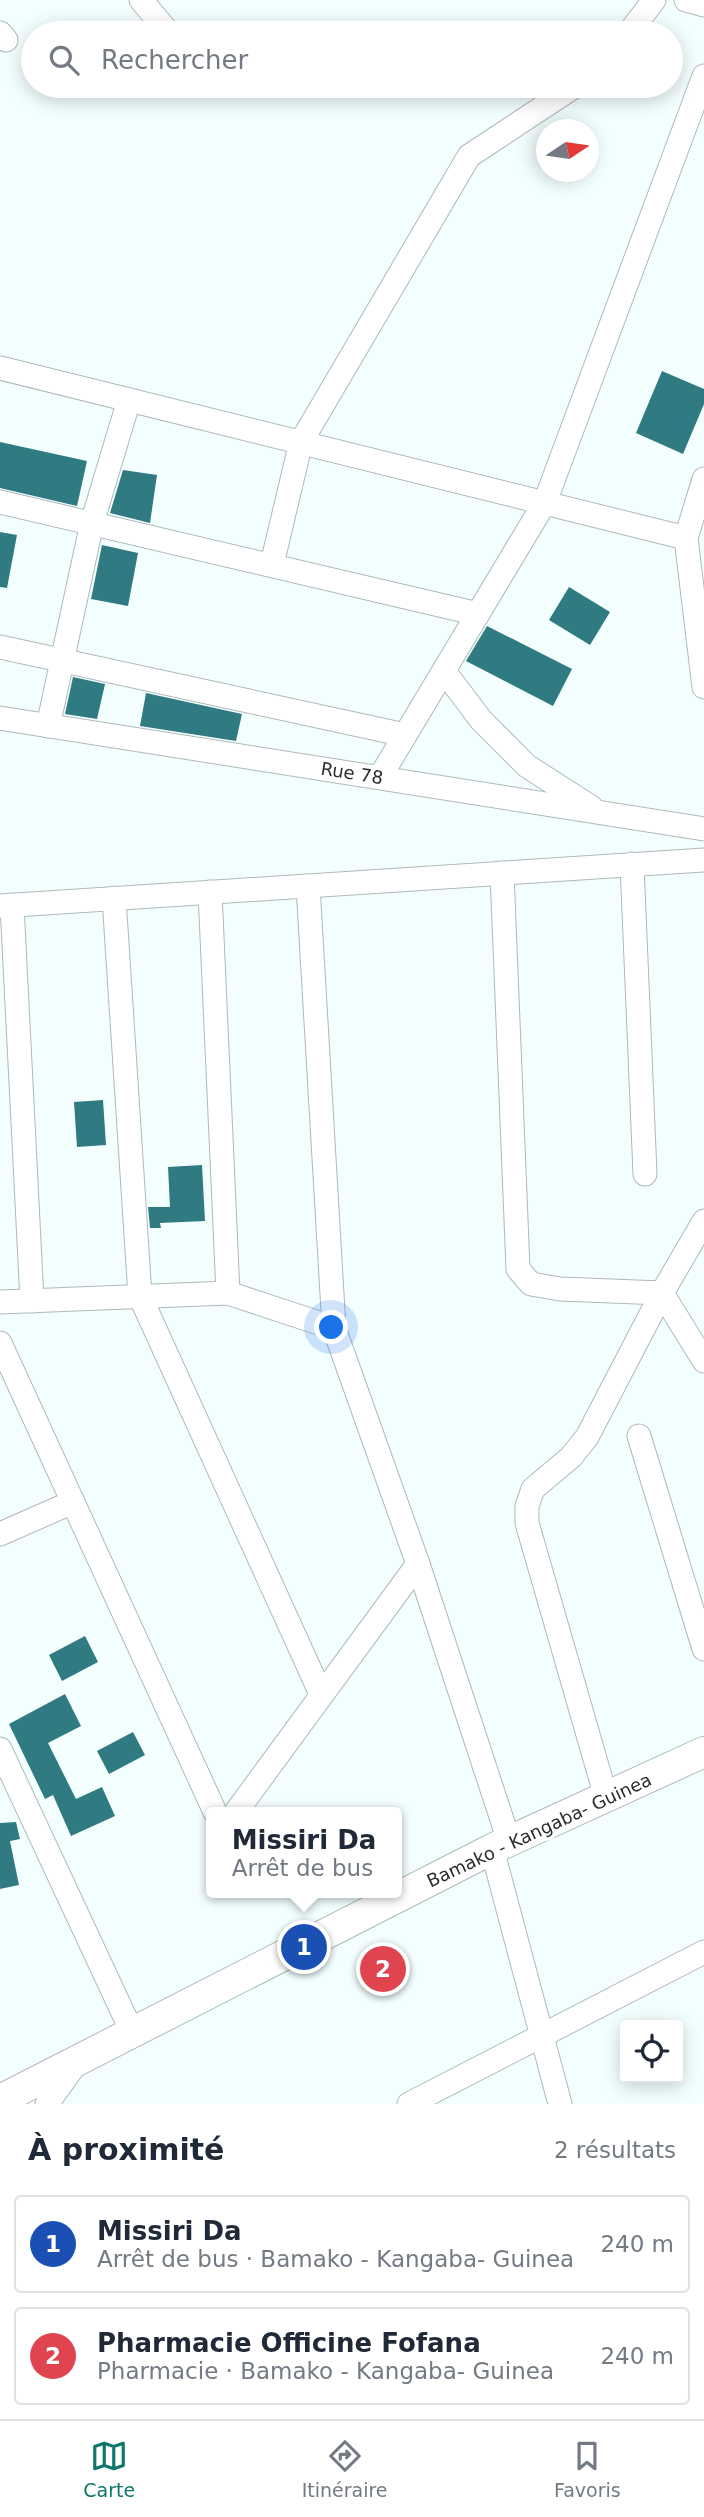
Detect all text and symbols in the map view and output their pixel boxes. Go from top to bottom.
search box [21,21,683,98]
icon: search [45,41,83,79]
text: Rechercher [101,45,248,75]
north arrow [536,119,599,182]
street label: Rue 78 [319,758,385,788]
your location [314,1310,348,1344]
street label: Bamako - Kangaba- Guinea [423,1769,655,1891]
popup [206,1807,402,1898]
text: Missiri Da [232,1825,376,1855]
text: Arrêt de bus [232,1855,373,1881]
pin: 1 [281,1921,327,1973]
pin: 2 [360,1943,406,1995]
map controls [620,2020,683,2083]
button: locate [620,2020,683,2083]
text: À proximité [28,2132,224,2167]
text: 2 résultats [554,2137,676,2163]
text: Missiri Da [97,2216,242,2246]
text: 1 [45,2231,61,2257]
text: 240 m [600,2231,674,2257]
text: Arrêt de bus · Bamako - Kangaba- Guinea [97,2246,574,2272]
text: Pharmacie Officine Fofana [97,2328,481,2358]
text: 2 [45,2343,61,2369]
text: 240 m [600,2343,674,2369]
text: Pharmacie · Bamako - Kangaba- Guinea [97,2358,554,2384]
tab: Carte [83,2437,135,2501]
tab: Itinéraire [302,2437,388,2501]
tab: Favoris [554,2437,621,2501]

